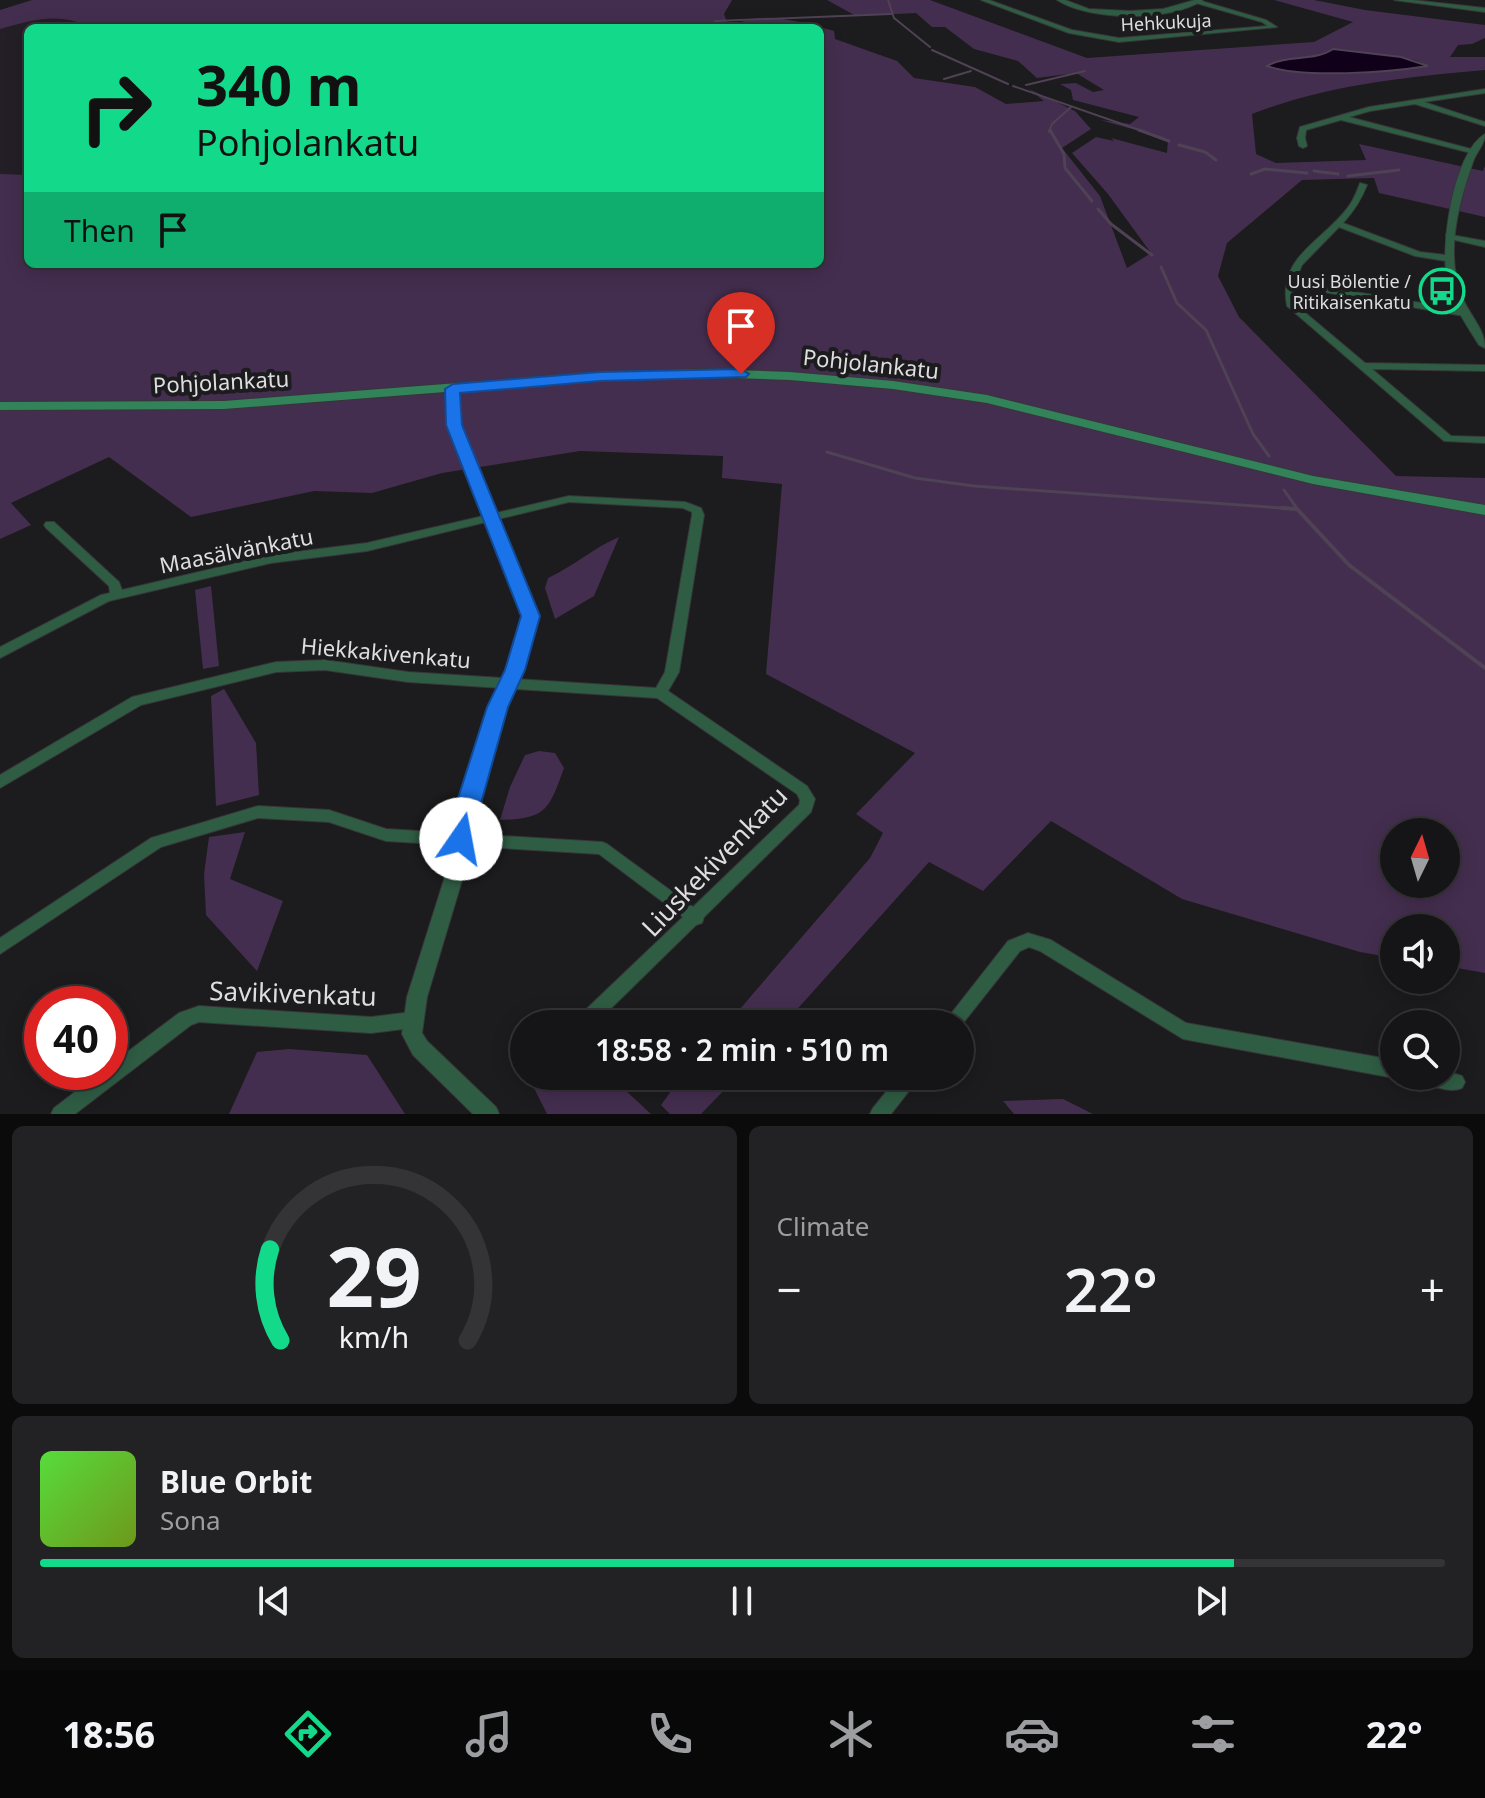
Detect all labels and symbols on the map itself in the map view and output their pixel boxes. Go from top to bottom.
street label: Hehkukuja [1120,8,1212,36]
bus stop icon: Uusi Bölentie / Ritikaisenkatu [1418,267,1466,315]
place label: Uusi Bölentie / Ritikaisenkatu [1288,269,1411,314]
pin [707,292,775,374]
street label: Pohjolankatu [802,341,940,385]
street label: Pohjolankatu [152,362,290,400]
street label: Maasälvänkatu [157,520,315,580]
street label: Hiekkakivenkatu [300,630,472,674]
street label: Liuskekivenkatu [633,778,795,944]
position arrow [419,797,503,881]
north arrow [1380,818,1460,898]
street label: Savikivenkatu [209,972,377,1014]
speed limit sign: 40 [24,986,128,1090]

